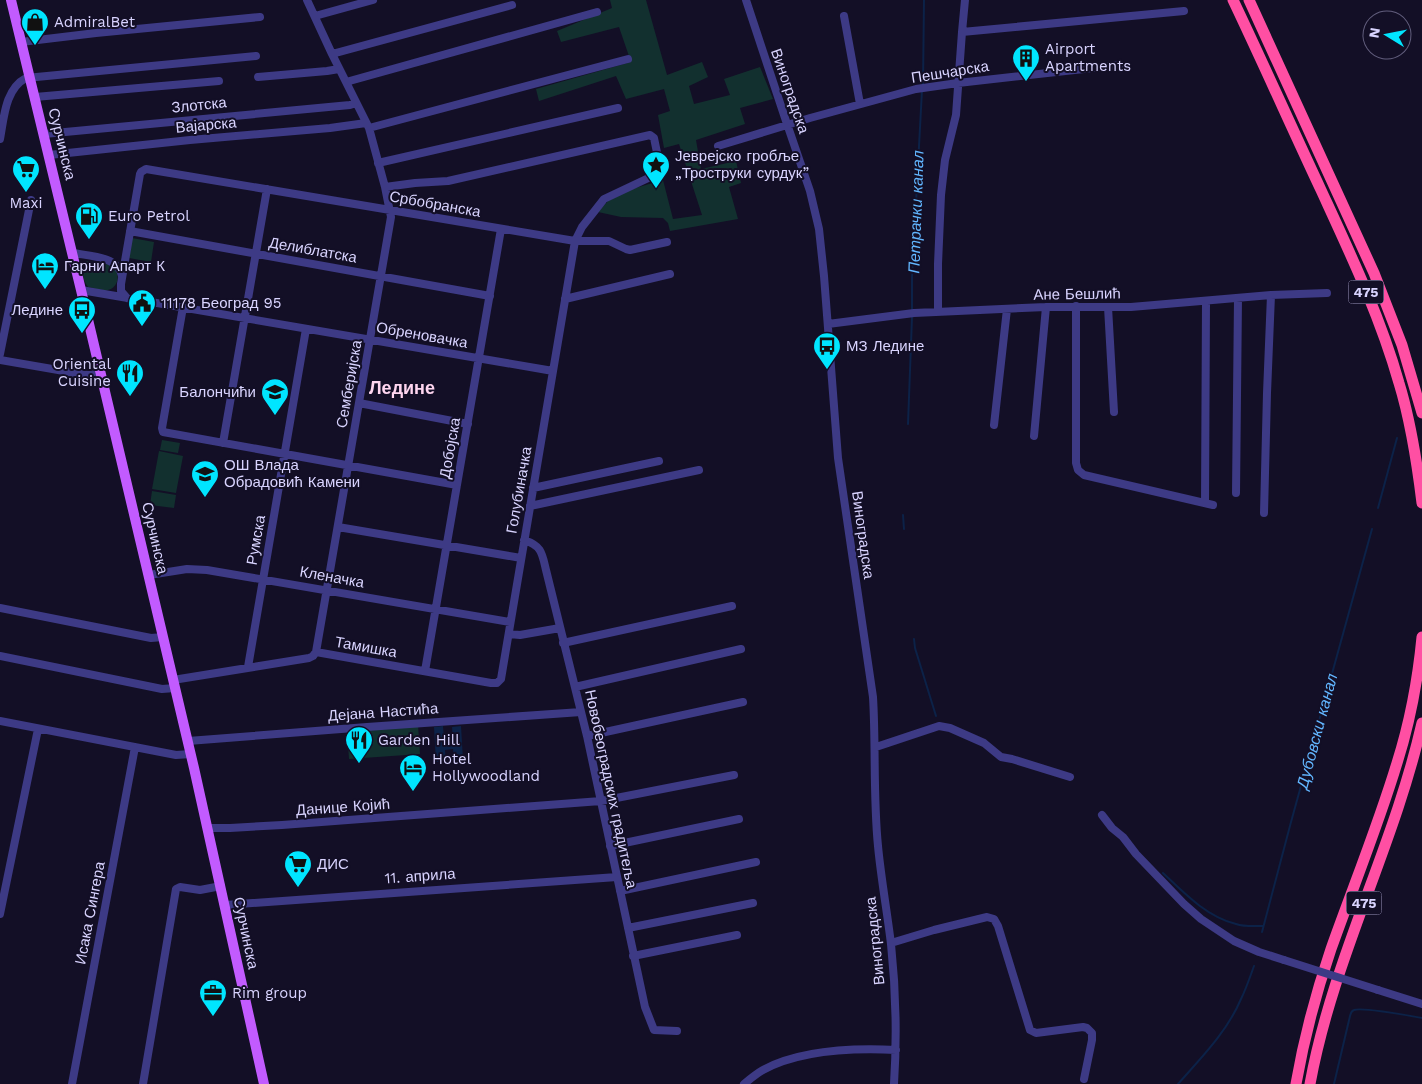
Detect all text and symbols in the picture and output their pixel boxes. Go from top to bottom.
shop icon: AdmiralBet [20,7,50,46]
north arrow [1362,10,1412,60]
place label: AdmiralBet [54,13,136,31]
text: N [1365,26,1383,39]
place label: Airport Apartments [1045,40,1131,75]
building icon: Airport Apartments [1011,43,1041,82]
street label: Виноградска [767,46,813,136]
street label: Пешчарска [910,57,991,87]
street label: Злотска [170,93,228,117]
street label: Сурчинска [44,106,80,182]
street label: Вајарска [175,113,238,137]
place label: Јеврејско гробље „Троструки сурдук” [675,147,809,182]
place icon: Јеврејско гробље „Троструки сурдук” [641,150,671,189]
water label: Петрачки канал [904,150,928,274]
supermarket icon: Maxi [11,154,41,193]
street label: Србобранска [388,187,483,221]
place label: Maxi [9,194,43,212]
fuel station icon: Euro Petrol [74,201,104,240]
place label: Euro Petrol [108,207,190,225]
street label: Делиблатска [267,233,359,267]
hotel icon: Гарни Апарт К [30,251,60,290]
place label: Гарни Апарт К [64,257,165,275]
road number: 475 [1348,280,1384,304]
street label: Ане Бешлић [1033,284,1121,304]
public building icon: 11178 Београд 95 [127,288,157,327]
place label: 11178 Београд 95 [161,294,282,312]
bus stop icon: Ледине [67,295,97,334]
place label: Ледине [11,301,63,319]
street label: Обреновачка [375,318,470,352]
bus stop icon: МЗ Ледине [812,331,842,370]
place label: МЗ Ледине [846,337,924,355]
street label: Семберијска [332,338,366,429]
place label: Oriental Cuisine [53,355,111,390]
restaurant icon: Oriental Cuisine [115,358,145,397]
school or university icon: Балончићи [260,377,290,416]
district label: Ледине [369,377,435,398]
place label: Балончићи [179,383,256,401]
street label: Добојска [436,415,464,480]
street label: Голубиначка [503,445,536,535]
place label: ОШ Влада Обрадовић Камени [224,456,360,491]
school or university icon: ОШ Влада Обрадовић Камени [190,459,220,498]
street label: Виноградска [848,490,878,581]
street label: Сурчинска [138,500,172,576]
street label: Румска [243,513,269,566]
street label: Кленачка [298,562,366,592]
street label: Тамишка [334,633,399,661]
water label: Дубовски канал [1292,671,1342,793]
street label: Новобеоградских градитеља [581,688,641,891]
street label: Дејана Настића [327,699,439,725]
restaurant icon: Garden Hill [344,725,374,764]
place label: Garden Hill [378,731,460,749]
place label: Hotel Hollywoodland [432,750,540,785]
hotel icon: Hotel Hollywoodland [398,753,428,792]
street label: Данице Којић [295,795,391,819]
supermarket icon: ДИС [283,849,313,888]
place label: ДИС [317,855,349,873]
street label: Исака Сингера [71,859,109,966]
street label: 11. априла [384,864,457,887]
road number: 475 [1346,891,1382,914]
street label: Сурчинска [230,895,263,971]
street label: Виноградска [861,895,889,986]
office icon: Rim group [198,978,228,1017]
place label: Rim group [232,984,307,1002]

